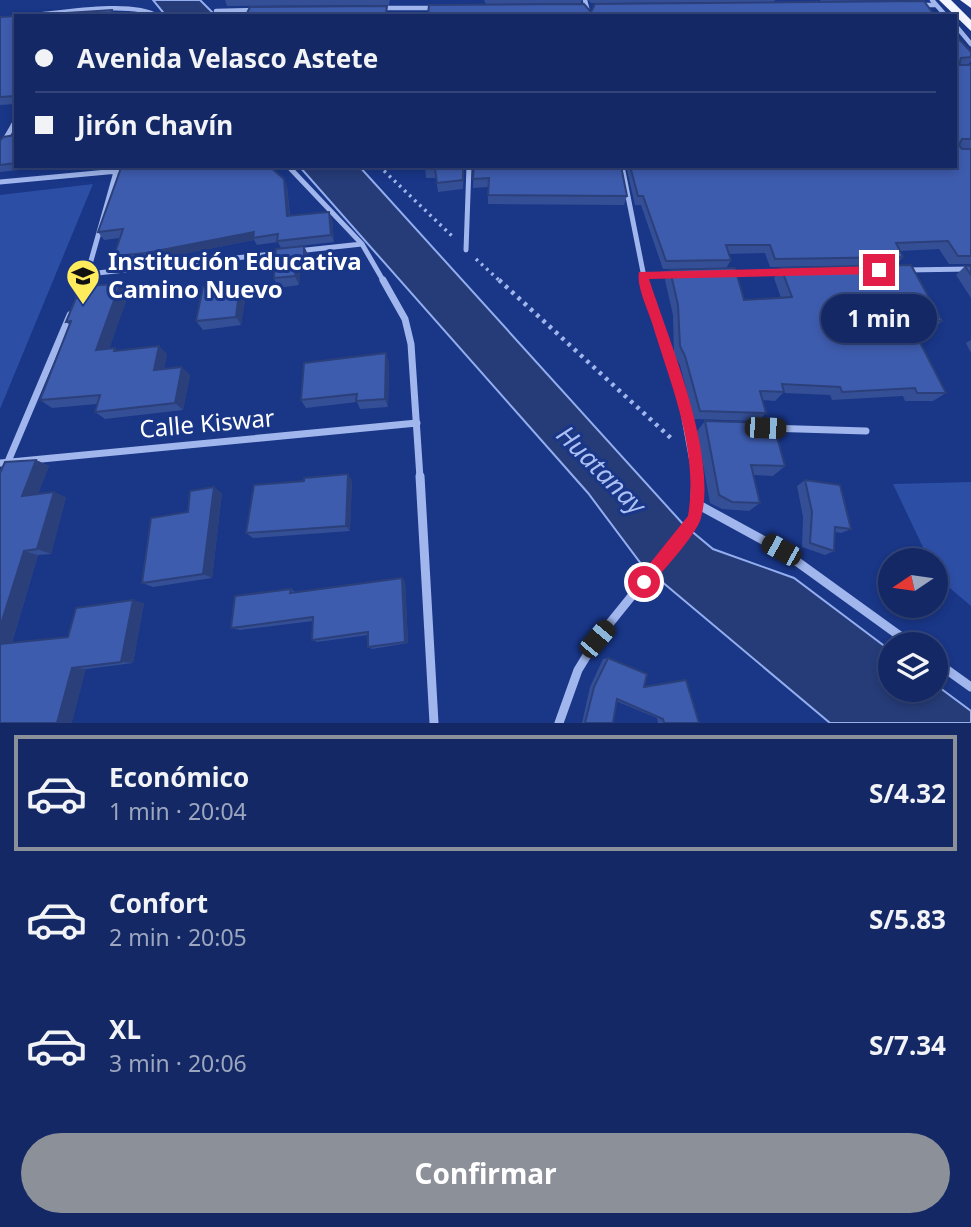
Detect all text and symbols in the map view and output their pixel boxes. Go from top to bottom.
text: Avenida Velasco Astete [77,40,378,76]
text: Jirón Chavín [77,107,233,143]
place label: Institución Educativa Camino Nuevo [108,244,362,305]
route end [863,254,895,286]
school or university icon: Institución Educativa Camino Nuevo [64,257,102,306]
callout: 1 min [821,294,937,344]
text: 1 min [847,302,911,334]
street label: Calle Kiswar [138,400,276,445]
water label: Huatanay [549,417,656,523]
car [744,417,787,439]
car [758,531,805,569]
north arrow [878,548,948,618]
map controls [878,548,948,702]
route start [628,566,660,598]
car [576,616,619,662]
button: layers [878,632,948,702]
text: Económico [109,759,249,795]
icon: car [25,762,88,825]
text: S/4.32 [869,775,946,811]
text: 1 min · 20:04 [109,795,247,827]
text: Confort [109,885,208,921]
icon: car [25,888,88,951]
text: S/5.83 [869,901,946,937]
text: 2 min · 20:05 [109,921,247,953]
text: XL [109,1011,141,1047]
icon: car [25,1014,88,1077]
text: S/7.34 [869,1027,946,1063]
text: 3 min · 20:06 [109,1047,247,1079]
button: Confirmar [21,1133,950,1213]

